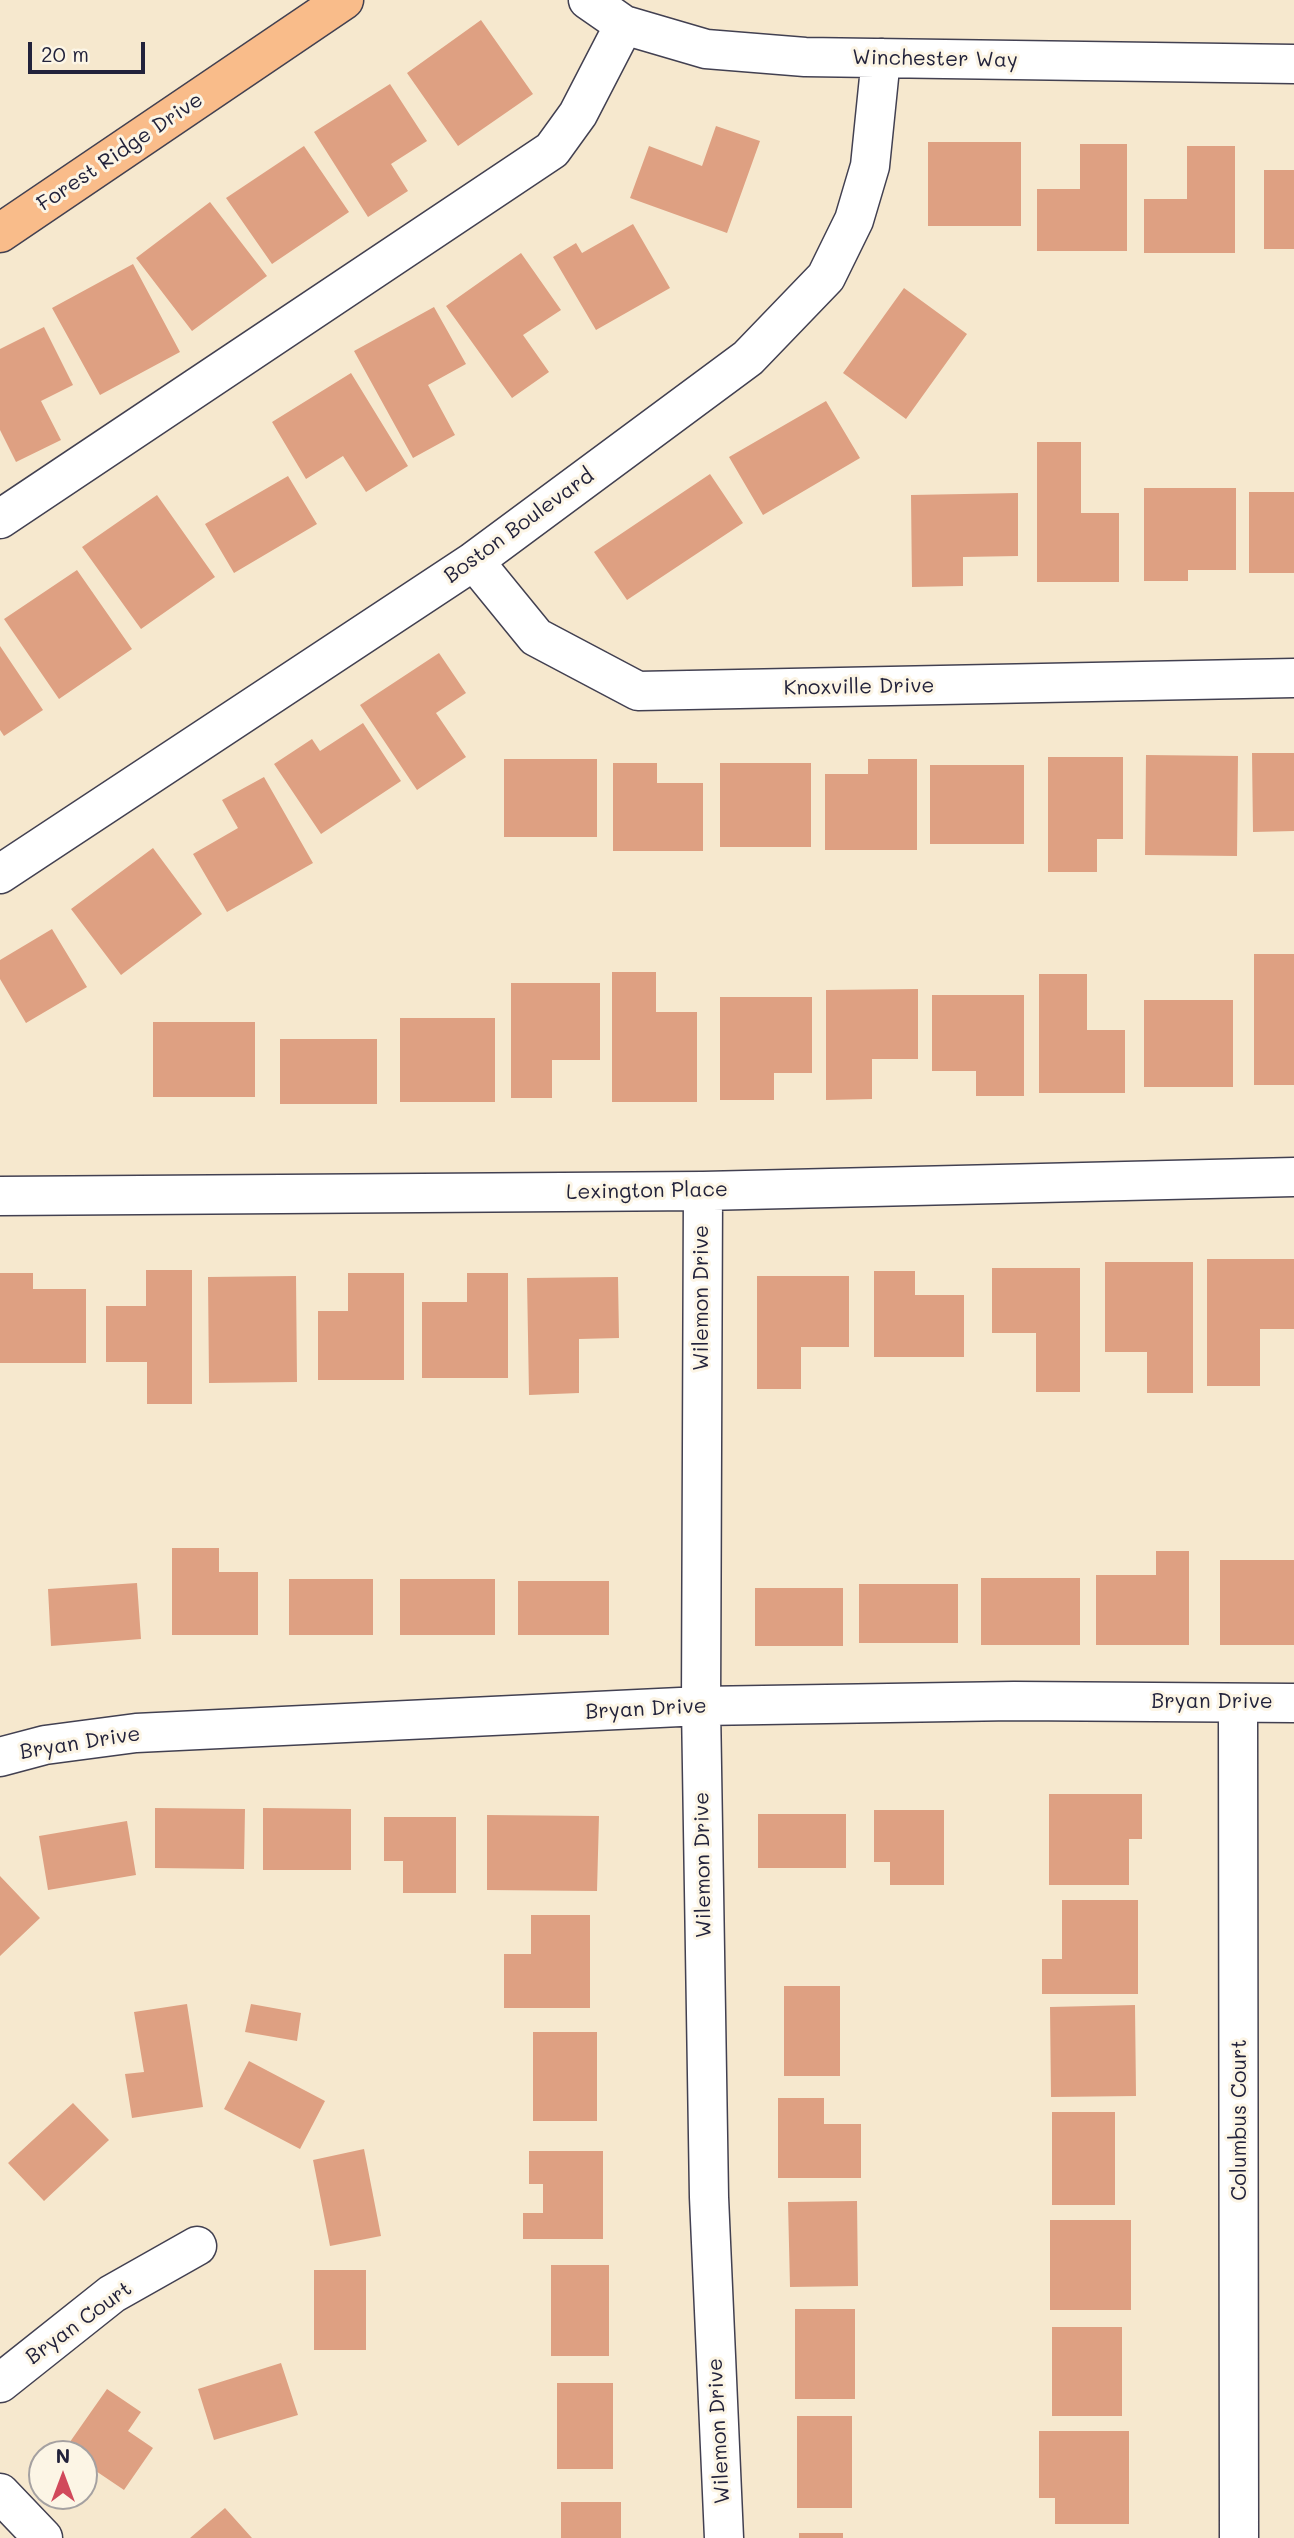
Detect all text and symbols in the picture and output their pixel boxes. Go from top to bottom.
scale bar [32,28,149,72]
text: 20 m [41,40,89,67]
street label: Winchester Way [852,45,1018,73]
street label: Forest Ridge Drive [32,87,208,217]
street label: Boston Boulevard [439,463,599,589]
street label: Knoxville Drive [783,673,935,701]
street label: Lexington Place [566,1177,728,1205]
street label: Wilemon Drive [689,1225,715,1371]
street label: Bryan Drive [1151,1689,1273,1715]
street label: Bryan Drive [585,1693,707,1725]
street label: Bryan Drive [18,1721,142,1765]
street label: Wilemon Drive [689,1792,717,1938]
street label: Columbus Court [1227,2039,1253,2201]
street label: Bryan Court [21,2276,137,2370]
street label: Wilemon Drive [703,2357,735,2505]
north arrow [28,2440,98,2510]
text: N [56,2443,70,2468]

